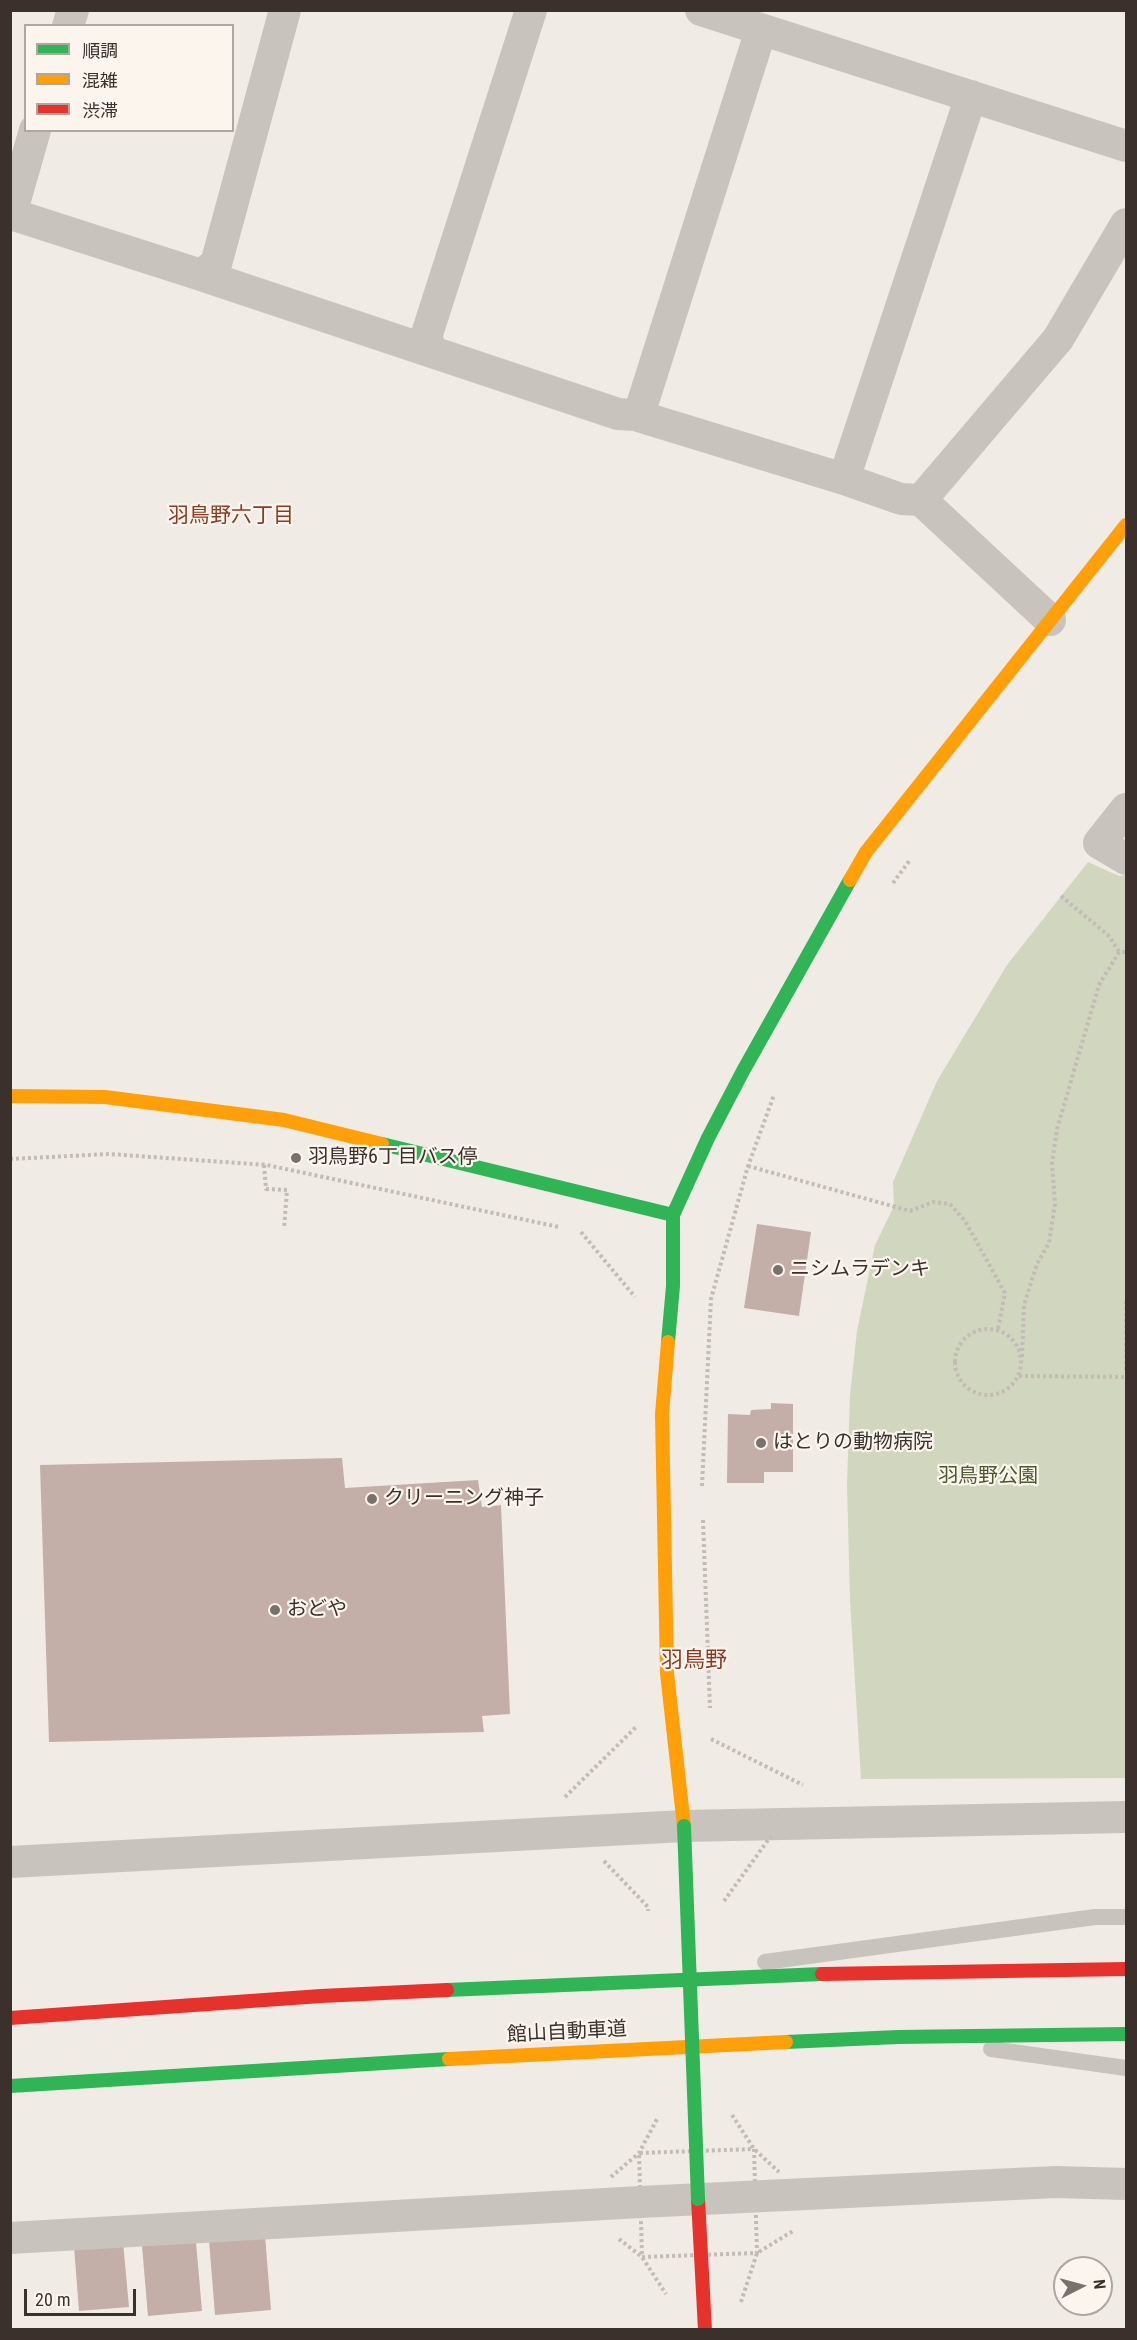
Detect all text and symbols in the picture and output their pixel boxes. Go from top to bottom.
legend [24,24,234,132]
text: 順調 [82,40,118,61]
text: 混雑 [82,70,118,91]
text: 渋滞 [82,100,118,121]
district label: 羽鳥野六丁目 [168,504,294,530]
place label: 羽鳥野6丁目バス停 [308,1146,478,1170]
marker: 羽鳥野6丁目バス停 [289,1151,303,1165]
place label: ニシムラデンキ [790,1258,930,1282]
marker: ニシムラデンキ [771,1263,785,1277]
place label: はとりの動物病院 [773,1431,933,1455]
marker: はとりの動物病院 [754,1436,768,1450]
park label: 羽鳥野公園 [938,1465,1038,1489]
place label: クリーニング神子 [384,1487,544,1511]
marker: クリーニング神子 [365,1492,379,1506]
place label: おどや [287,1598,347,1622]
marker: おどや [268,1603,282,1617]
district label: 羽鳥野 [661,1648,727,1674]
street label: 館山自動車道 [506,2018,628,2048]
north arrow [1053,2256,1113,2316]
scale bar [27,2277,140,2315]
text: N [1089,2278,1109,2290]
text: 20 m [35,2289,70,2310]

